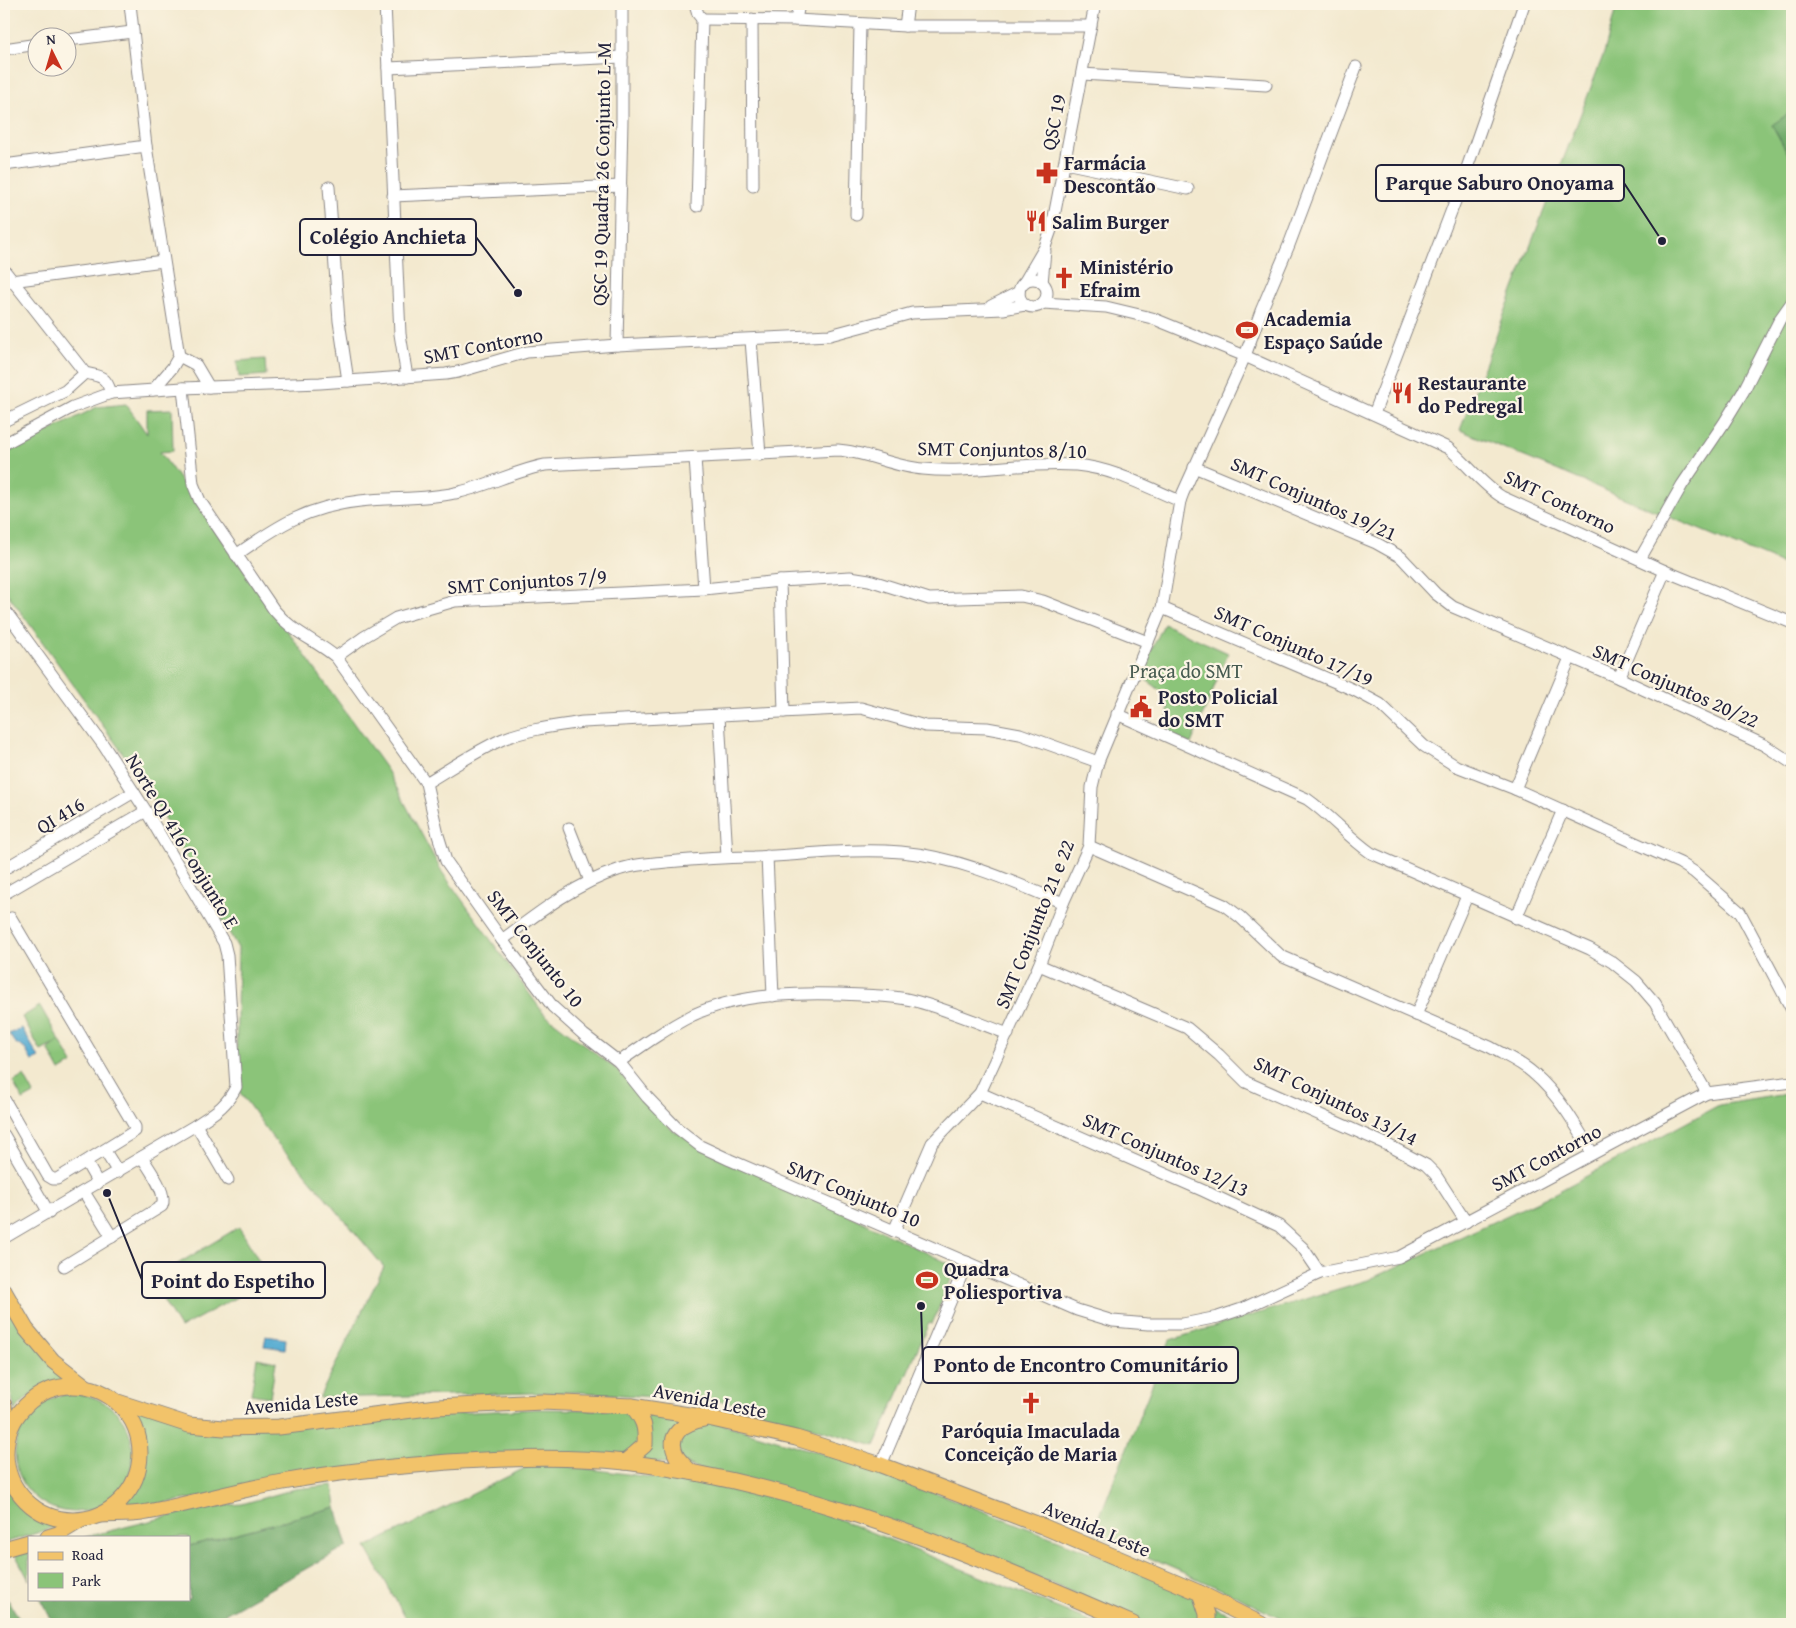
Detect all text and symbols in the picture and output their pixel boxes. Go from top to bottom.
north arrow [28,28,78,78]
text: N [45,29,57,49]
street label: QSC 19 Quadra 26 Conjunto L-M [584,42,618,306]
street label: QSC 19 [1033,92,1073,152]
place label: Farmácia Descontão [1064,148,1156,200]
pharmacy icon: Farmácia Descontão [1034,160,1060,186]
callout: Parque Saburo Onoyama [1376,165,1624,201]
text: Parque Saburo Onoyama [1386,167,1614,198]
place label: Salim Burger [1052,207,1169,236]
restaurant icon: Salim Burger [1023,208,1049,234]
callout: Colégio Anchieta [300,219,476,255]
text: Colégio Anchieta [310,221,466,252]
place label: Ministério Efraim [1080,252,1174,304]
church icon: Ministério Efraim [1051,265,1077,291]
place label: Academia Espaço Saúde [1264,304,1383,356]
sports icon: Academia Espaço Saúde [1234,317,1260,343]
street label: SMT Contorno [421,319,545,371]
place label: Restaurante do Pedregal [1418,368,1527,420]
restaurant icon: Restaurante do Pedregal [1389,380,1415,406]
street label: SMT Conjuntos 8/10 [917,433,1087,465]
street label: SMT Conjuntos 19/21 [1226,448,1402,548]
street label: SMT Contorno [1499,461,1621,541]
street label: SMT Conjuntos 7/9 [446,561,608,601]
street label: SMT Conjunto 17/19 [1210,597,1378,693]
street label: SMT Conjuntos 20/22 [1588,635,1764,735]
park label: Praça do SMT [1129,656,1243,685]
place label: Posto Policial do SMT [1158,682,1278,734]
public building icon: Posto Policial do SMT [1128,694,1154,720]
street label: Norte QI 416 Conjunto E [119,748,247,934]
street label: QI 416 [30,789,90,841]
street label: SMT Conjunto 21 e 22 [987,835,1081,1013]
street label: SMT Conjunto 10 [481,883,591,1013]
street label: SMT Conjuntos 13/14 [1249,1048,1423,1152]
street label: SMT Conjuntos 12/13 [1078,1104,1254,1204]
street label: SMT Contorno [1486,1116,1606,1198]
street label: SMT Conjunto 10 [783,1152,925,1234]
place label: Quadra Poliesportiva [944,1254,1063,1306]
callout: Point do Espetiho [142,1262,325,1298]
text: Point do Espetiho [151,1265,315,1296]
sports icon: Quadra Poliesportiva [914,1267,940,1293]
callout: Ponto de Encontro Comunitário [923,1347,1238,1383]
text: Ponto de Encontro Comunitário [934,1349,1228,1380]
street label: Avenida Leste [651,1375,769,1425]
street label: Avenida Leste [242,1383,360,1421]
church icon: Paróquia Imaculada Conceição de Maria [1018,1390,1044,1416]
place label: Paróquia Imaculada Conceição de Maria [942,1416,1121,1468]
street label: Avenida Leste [1038,1492,1156,1564]
legend [28,1536,190,1600]
text: Road [72,1544,103,1565]
text: Park [72,1570,101,1591]

